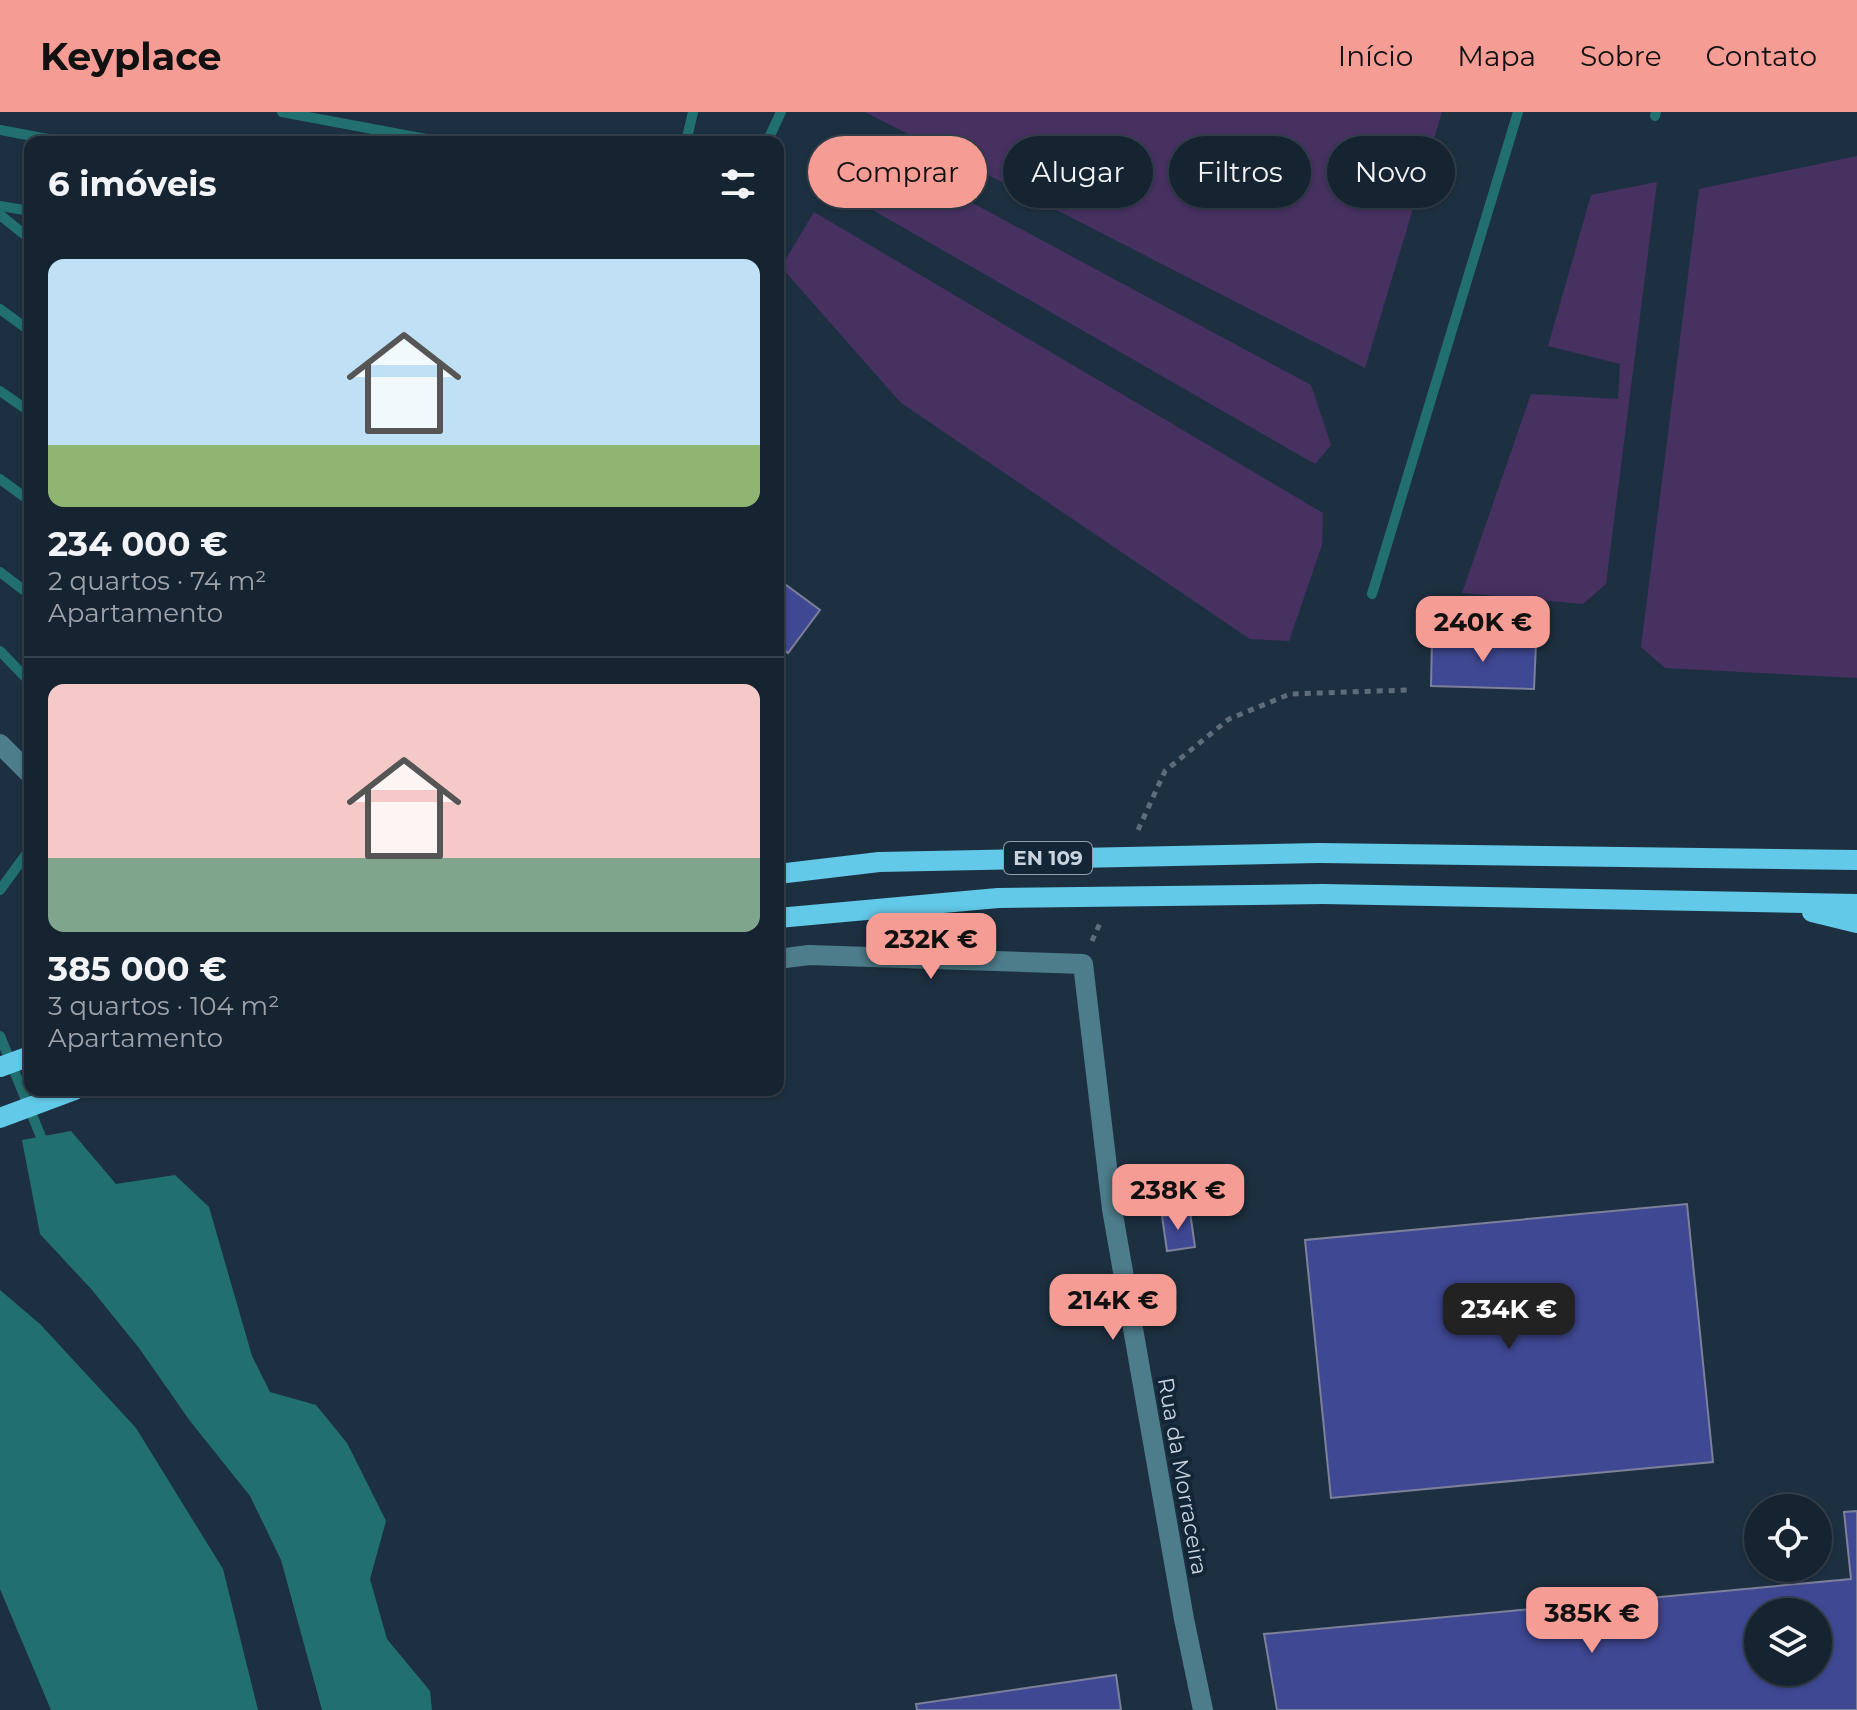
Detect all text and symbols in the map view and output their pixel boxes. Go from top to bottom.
text: Keyplace [40,33,221,80]
text: Início [1338,39,1413,73]
text: Mapa [1457,39,1536,73]
text: Sobre [1580,39,1662,73]
text: Contato [1706,39,1817,73]
chip: Comprar [808,136,987,208]
chip: Alugar [1003,136,1153,208]
chip: Filtros [1169,136,1311,208]
chip: Novo [1327,136,1455,208]
icon: filters [716,162,760,206]
text: 6 imóveis [48,163,217,205]
icon: home [332,311,476,455]
text: 234 000 € [48,523,228,565]
text: 2 quartos · 74 m² [48,565,266,597]
pin: 240K € [1418,596,1548,664]
text: Apartamento [48,597,223,629]
text: 240K € [1434,606,1532,638]
icon: home [332,736,476,880]
road number: EN 109 [1004,842,1092,874]
pin: 232K € [866,913,996,981]
text: 232K € [884,923,978,955]
text: 385 000 € [48,948,227,990]
text: 3 quartos · 104 m² [48,990,279,1022]
text: Apartamento [48,1022,223,1054]
pin: 238K € [1113,1164,1243,1232]
text: 238K € [1130,1174,1226,1206]
pin: 214K € [1048,1274,1178,1342]
pin: 234K € [1444,1283,1574,1351]
text: 214K € [1067,1284,1159,1316]
text: 234K € [1461,1293,1557,1325]
street label: Rua da Morraceira [1152,1375,1213,1577]
map controls [1744,1494,1832,1686]
button: locate [1744,1494,1832,1582]
pin: 385K € [1527,1587,1657,1655]
text: 385K € [1544,1597,1640,1629]
button: layers [1744,1598,1832,1686]

